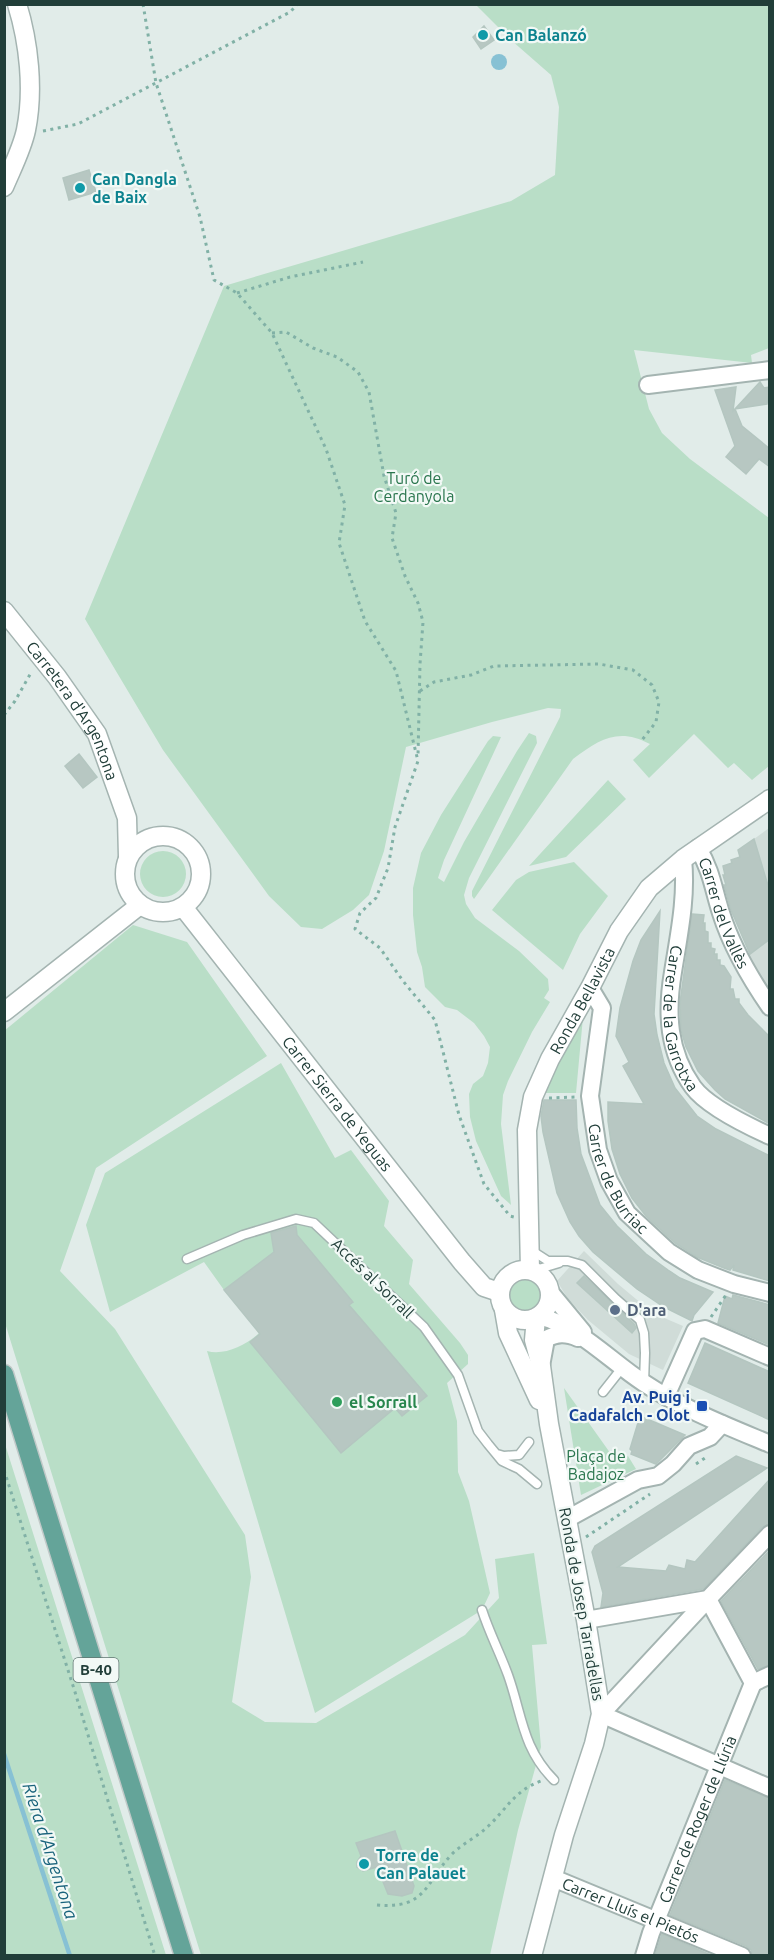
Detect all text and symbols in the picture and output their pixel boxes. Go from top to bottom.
place label: Can Balanzó [495,26,587,44]
marker: Can Balanzó [476,28,490,42]
place label: Can Dangla de Baix [92,170,177,206]
marker: Can Dangla de Baix [73,181,87,195]
park label: Turó de Cerdanyola [374,469,454,505]
street label: Carretera d'Argentona [23,638,122,782]
street label: Carrer del Vallès [695,854,753,972]
street label: Ronda Bellavista [546,944,618,1057]
street label: Carrer de la Garrotxa [660,944,702,1095]
street label: Carrer Sierra de Yeguas [279,1032,396,1175]
street label: Carrer de Burriac [585,1122,652,1237]
street label: Accés al Sorrall [328,1234,418,1322]
place label: D'ara [627,1301,666,1319]
marker: D'ara [608,1303,622,1317]
place label: Av. Puig i Cadafalch - Olot [569,1388,690,1424]
place label: el Sorrall [349,1393,417,1411]
marker: el Sorrall [330,1395,344,1409]
marker: Av. Puig i Cadafalch - Olot [695,1399,709,1413]
park label: Plaça de Badajoz [566,1447,626,1483]
street label: Ronda de Josep Tarradellas [556,1506,608,1702]
road number: B-40 [74,1658,118,1682]
street label: Carrer de Roger de Llúria [655,1733,740,1906]
water label: Riera d'Argentona [19,1780,82,1922]
place label: Torre de Can Palauet [376,1846,466,1882]
marker: Torre de Can Palauet [357,1857,371,1871]
street label: Carrer Lluís el Pietós [560,1874,702,1946]

